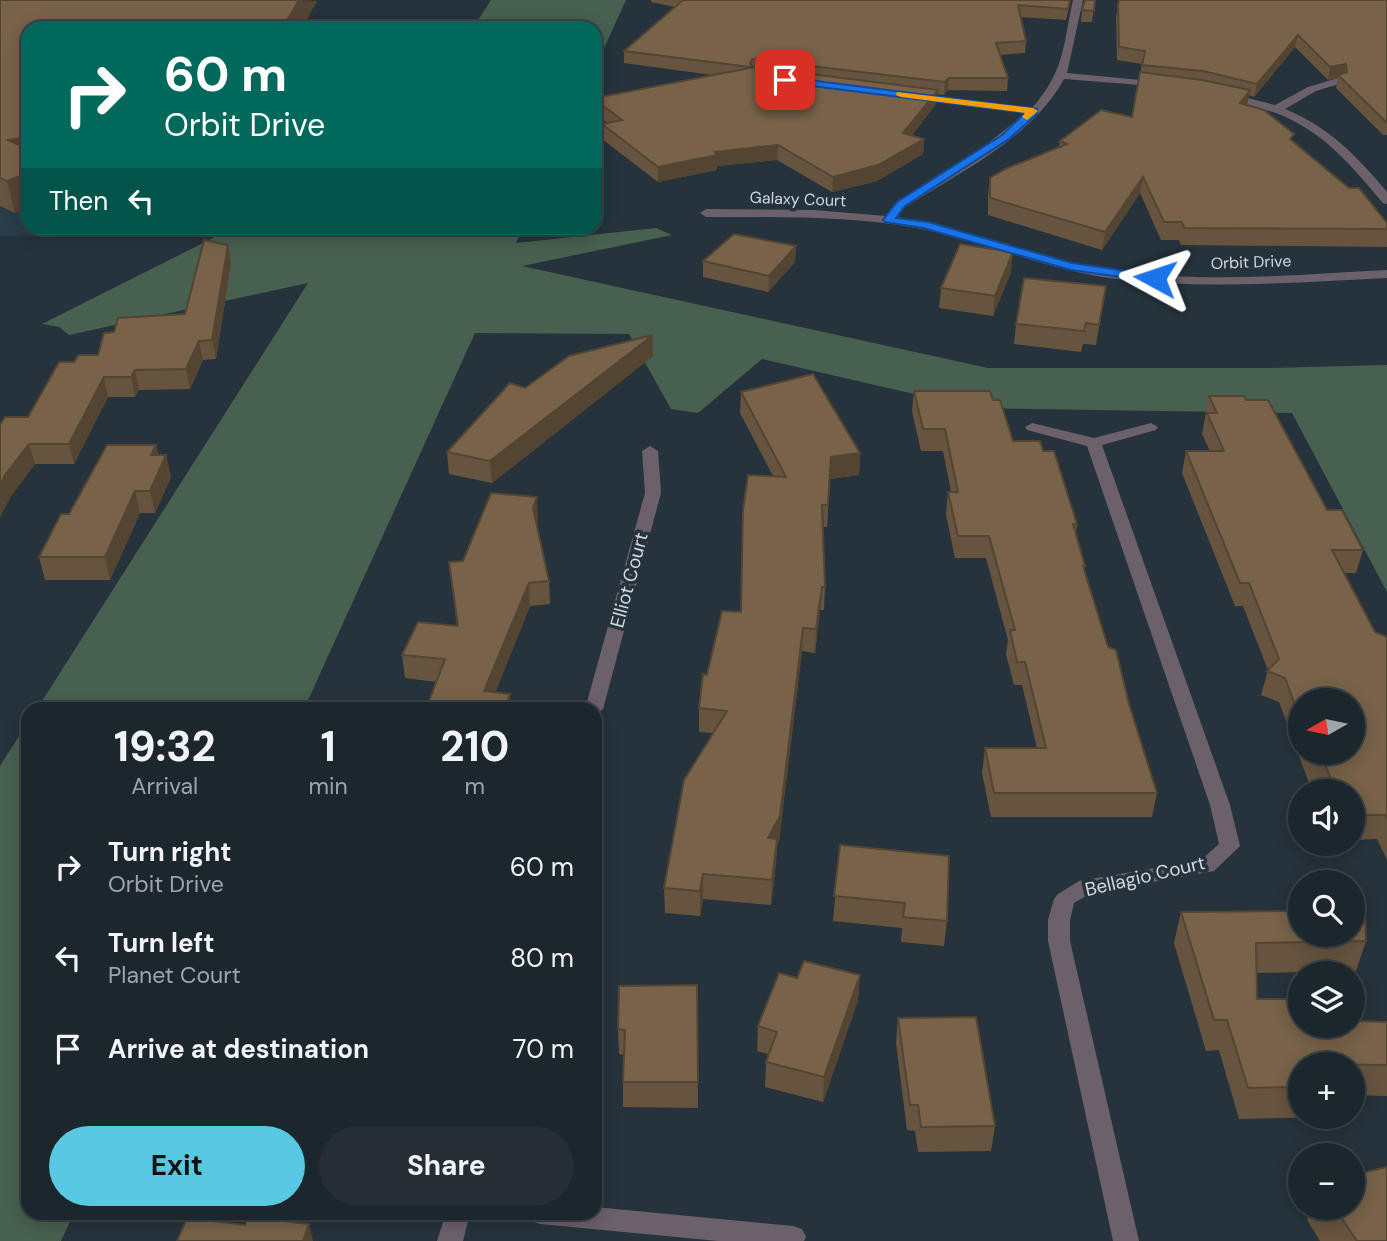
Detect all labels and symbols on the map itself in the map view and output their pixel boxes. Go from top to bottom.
pin [755,50,815,110]
street label: Galaxy Court [749,187,847,211]
position arrow [1118,241,1192,315]
street label: Orbit Drive [1210,250,1292,274]
street label: Elliot Court [604,530,654,630]
north arrow [1288,688,1365,765]
street label: Bellagio Court [1082,850,1208,902]

